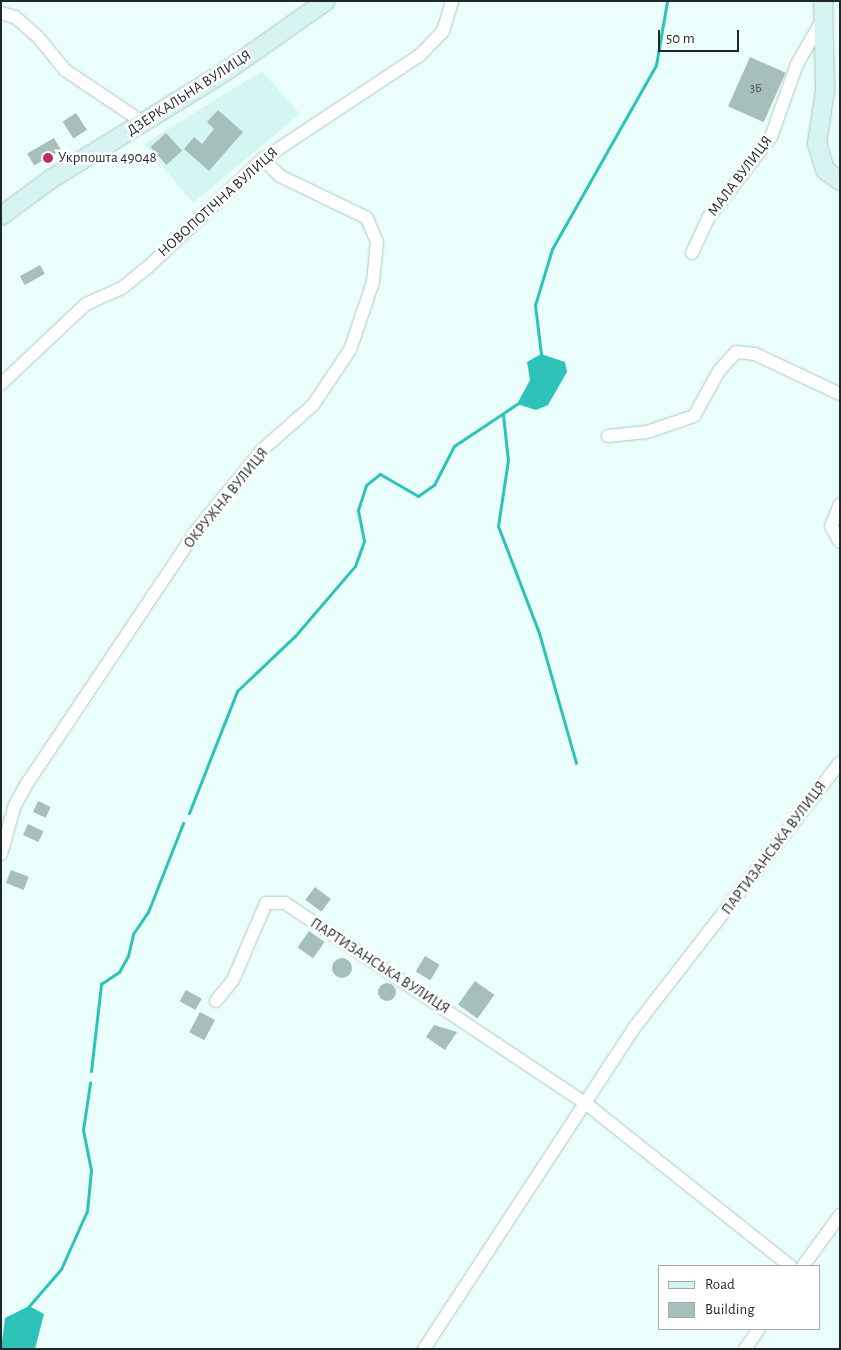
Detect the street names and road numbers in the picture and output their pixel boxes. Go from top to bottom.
street label: ДЗЕРКАЛЬНА ВУЛИЦЯ [123,46,255,140]
street label: МАЛА ВУЛИЦЯ [704,132,776,220]
street label: НОВОПОТІЧНА ВУЛИЦЯ [154,143,282,261]
street label: ОКРУЖНА ВУЛИЦЯ [180,444,272,552]
street label: ПАРТИЗАНСЬКА ВУЛИЦЯ [718,778,830,918]
street label: ПАРТИЗАНСЬКА ВУЛИЦЯ [307,914,453,1018]

